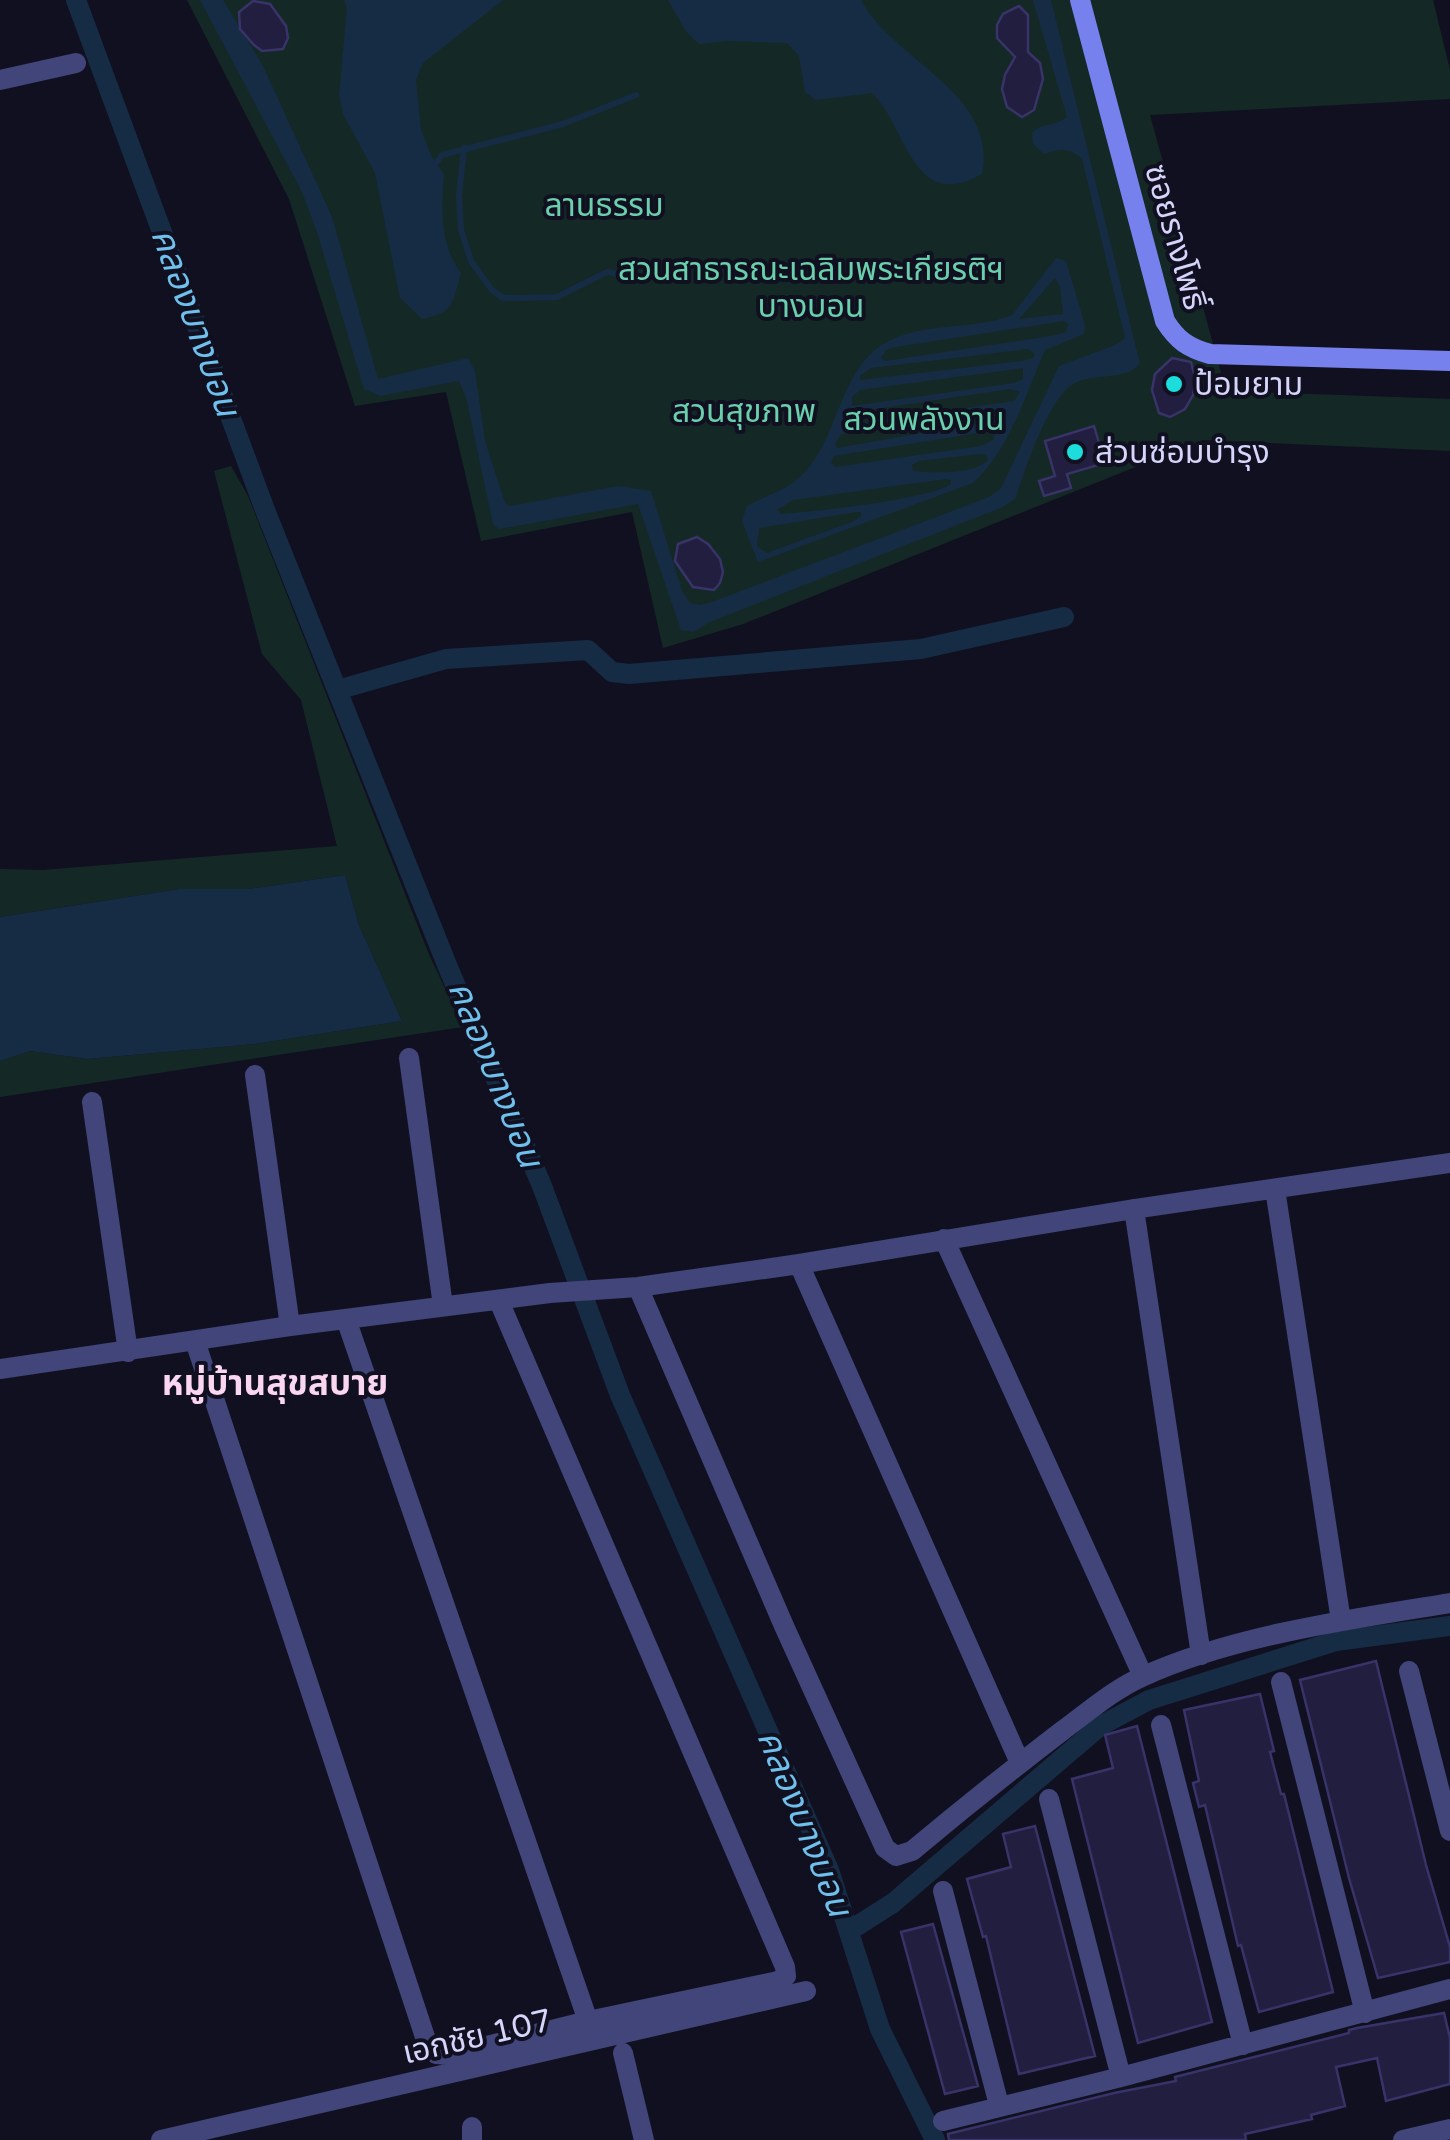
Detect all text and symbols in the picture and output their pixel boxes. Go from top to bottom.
street label: ซอยรางโพธิ์ [1136,160,1214,315]
park label: ลานธรรม [544,187,664,225]
water label: คลองบางบอน [142,223,249,425]
park label: สวนสาธารณะเฉลิมพระเกียรติฯ บางบอน [618,251,1004,326]
place label: ป้อมยาม [1194,366,1303,404]
marker: ป้อมยาม [1163,373,1185,395]
park label: สวนสุขภาพ [672,393,816,431]
park label: สวนพลังงาน [843,401,1005,439]
place label: ส่วนซ่อมบำรุง [1095,434,1270,472]
marker: ส่วนซ่อมบำรุง [1064,441,1086,463]
water label: คลองบางบอน [439,975,552,1176]
district label: หมู่บ้านสุขสบาย [162,1363,388,1405]
water label: คลองบางบอน [748,1724,861,1925]
street label: เอกชัย 107 [399,2001,556,2073]

